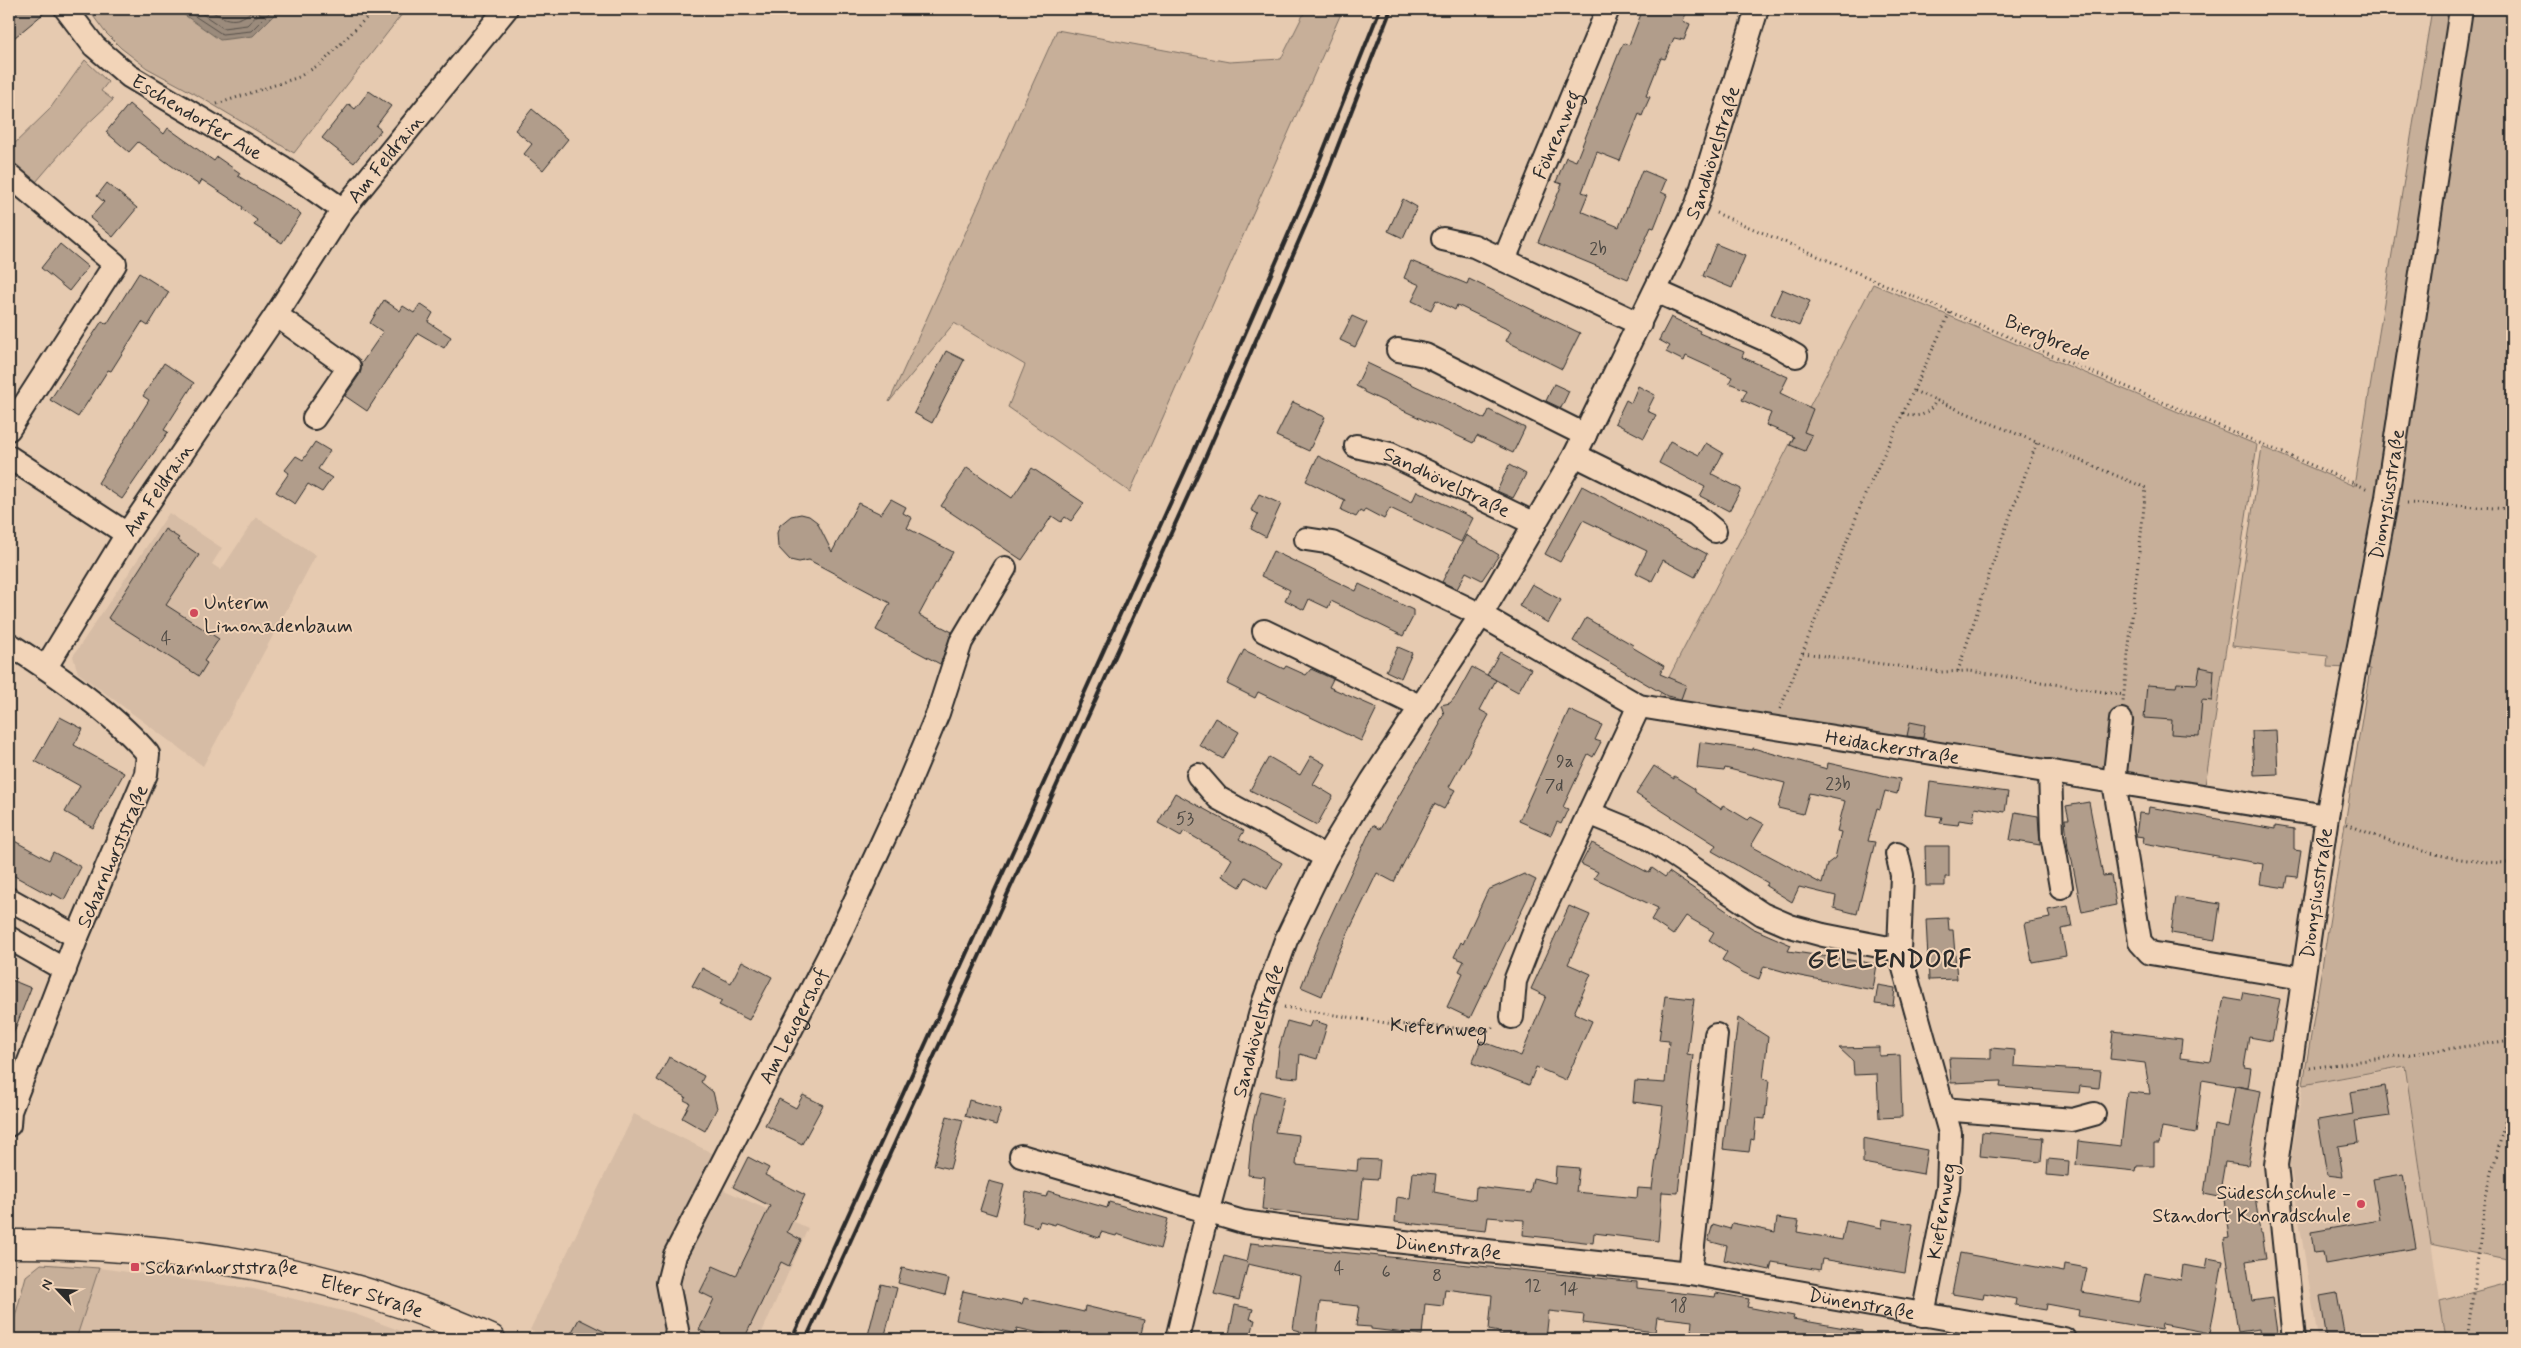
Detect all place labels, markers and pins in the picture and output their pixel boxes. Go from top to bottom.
place label: Unterm Limonadenbaum [204,590,353,640]
marker: Unterm Limonadenbaum [188,607,200,619]
place label: Südeschschule - Standort Konradschule [2152,1180,2351,1230]
marker: Südeschschule - Standort Konradschule [2355,1198,2367,1210]
place label: Scharnhorststraße [145,1255,299,1282]
marker: Scharnhorststraße [129,1261,141,1273]

